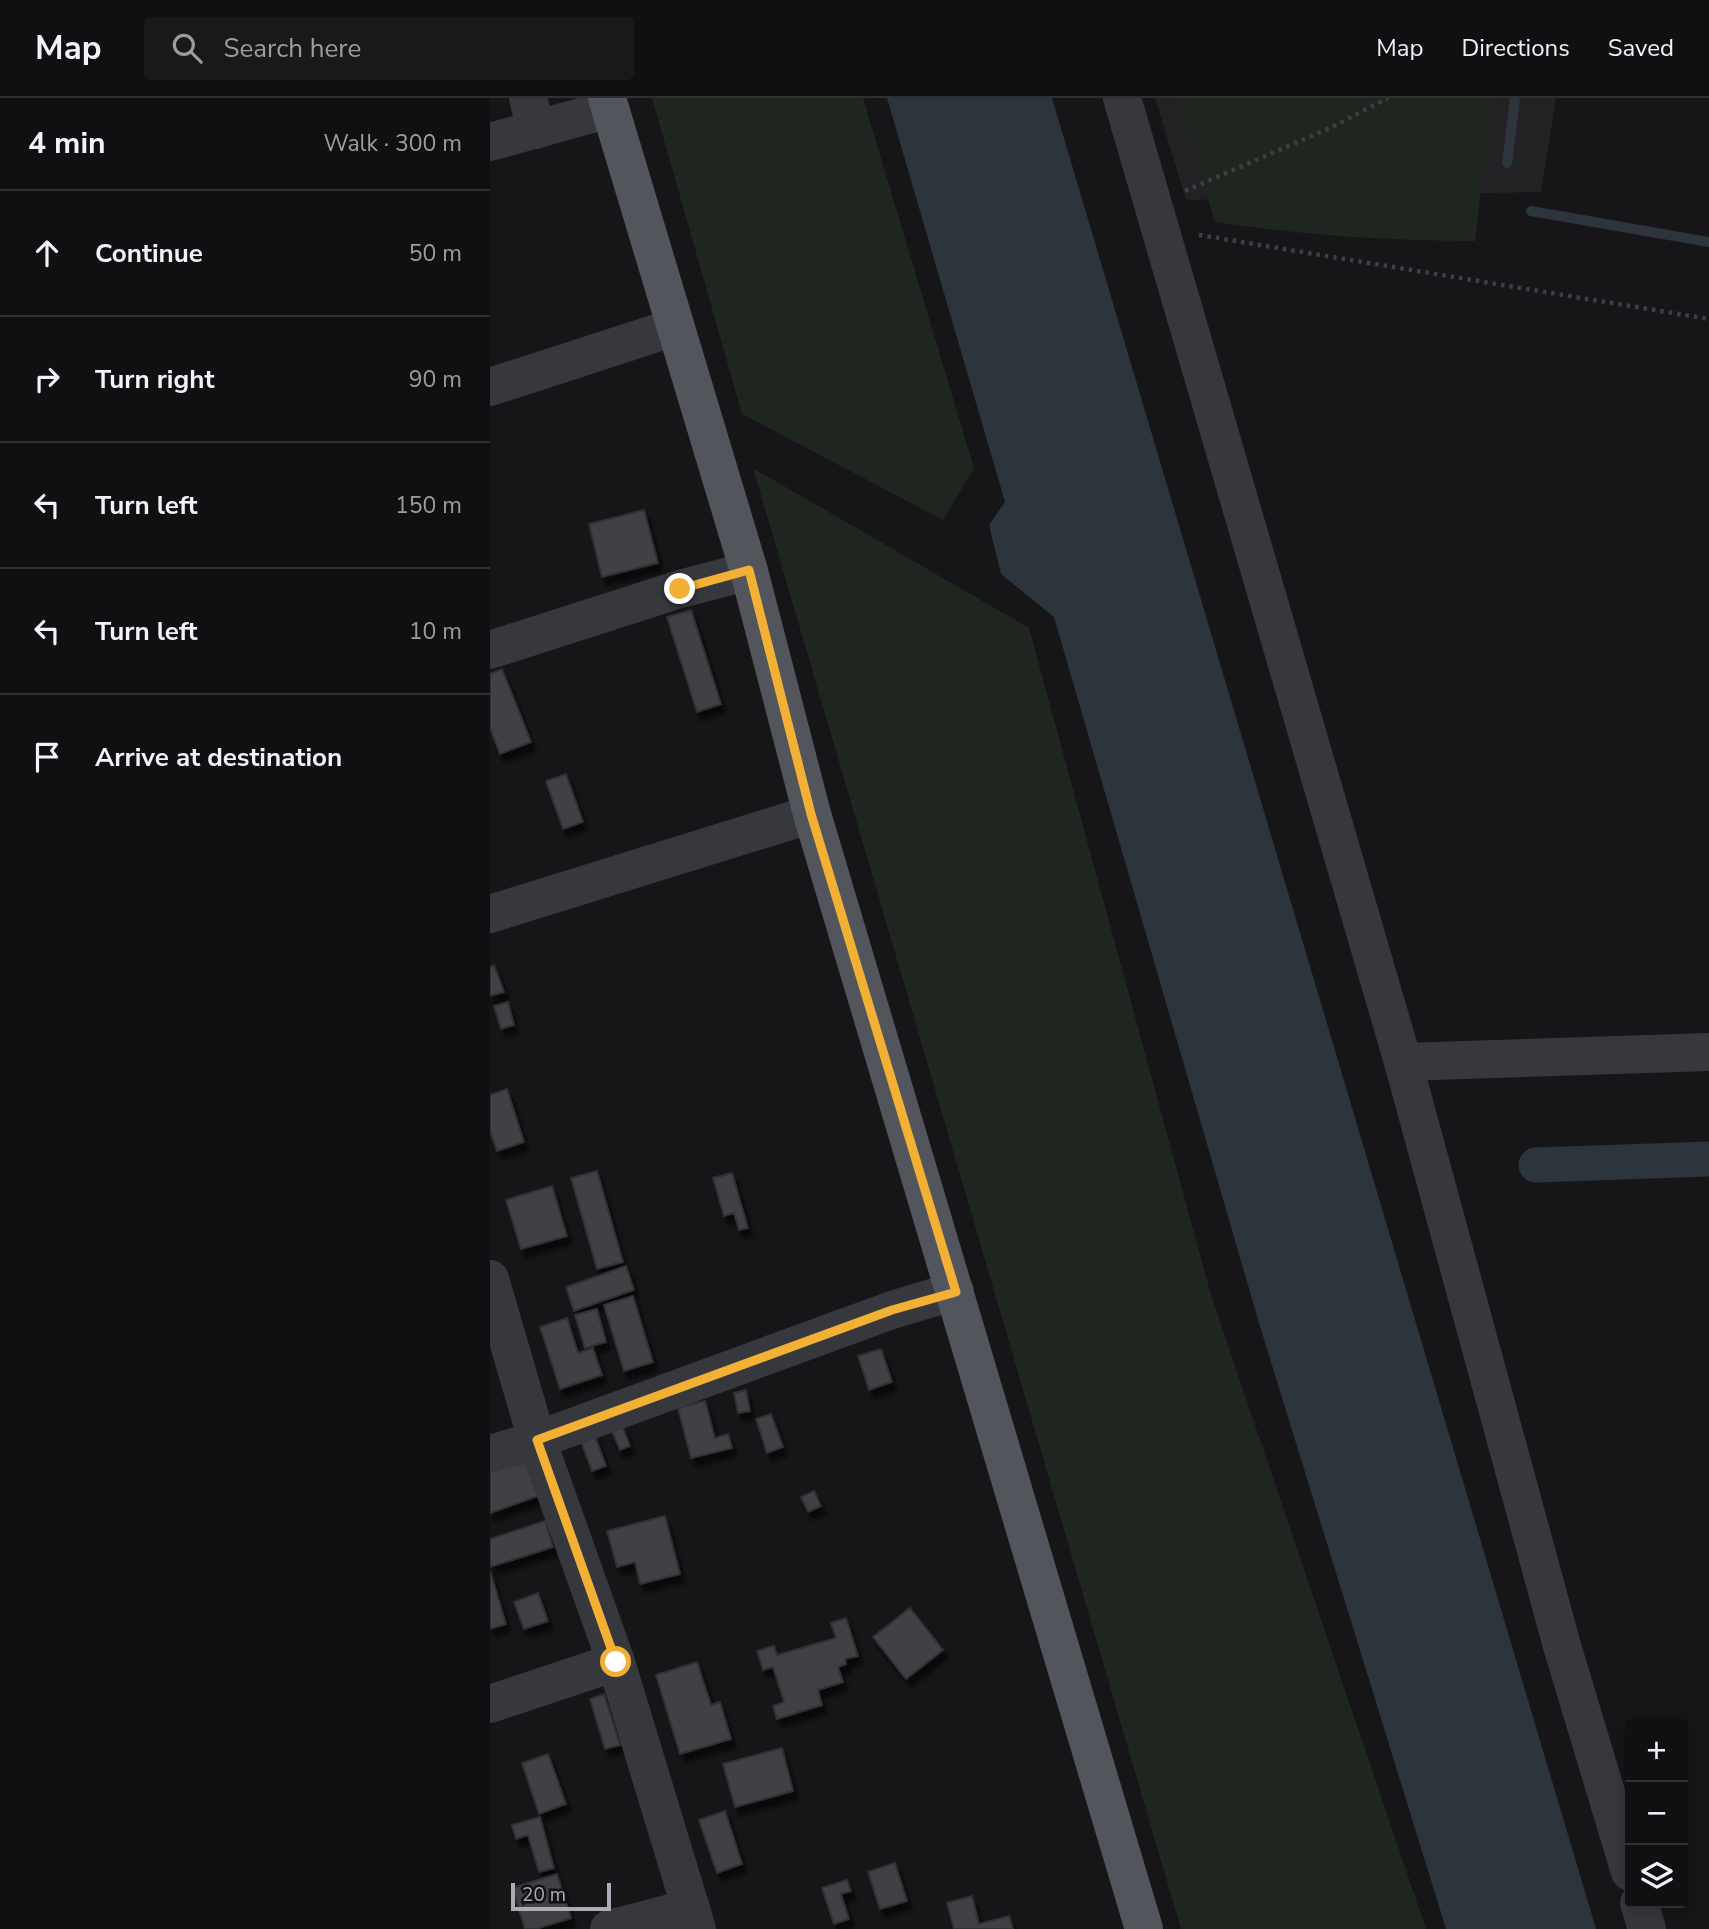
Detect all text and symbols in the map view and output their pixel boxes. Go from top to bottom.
search box [144,17,634,80]
text: Map [35,26,102,71]
icon: search [168,29,206,67]
text: Search here [224,31,361,66]
text: Map [1376,32,1423,64]
text: Directions [1461,32,1570,64]
text: Saved [1608,32,1674,64]
text: 4 min [28,123,106,164]
text: Walk · 300 m [323,128,462,159]
icon: ahead [28,234,66,272]
text: Continue [95,236,203,271]
text: 50 m [409,238,462,269]
icon: right [28,360,66,398]
text: Turn right [95,362,214,397]
text: 90 m [409,364,462,395]
icon: left [28,486,66,524]
text: Turn left [95,488,198,523]
text: 150 m [395,490,462,521]
route end [664,573,695,604]
icon: left [28,612,66,650]
text: Turn left [95,614,198,649]
text: 10 m [409,616,462,647]
icon: arrive [28,738,66,776]
text: Arrive at destination [95,740,342,775]
route start [600,1646,631,1677]
map controls [1625,1719,1688,1908]
button: + [1625,1719,1688,1782]
button: − [1625,1782,1688,1845]
button: layers [1625,1845,1688,1908]
scale bar [511,1880,611,1912]
text: 20 m [522,1882,566,1908]

